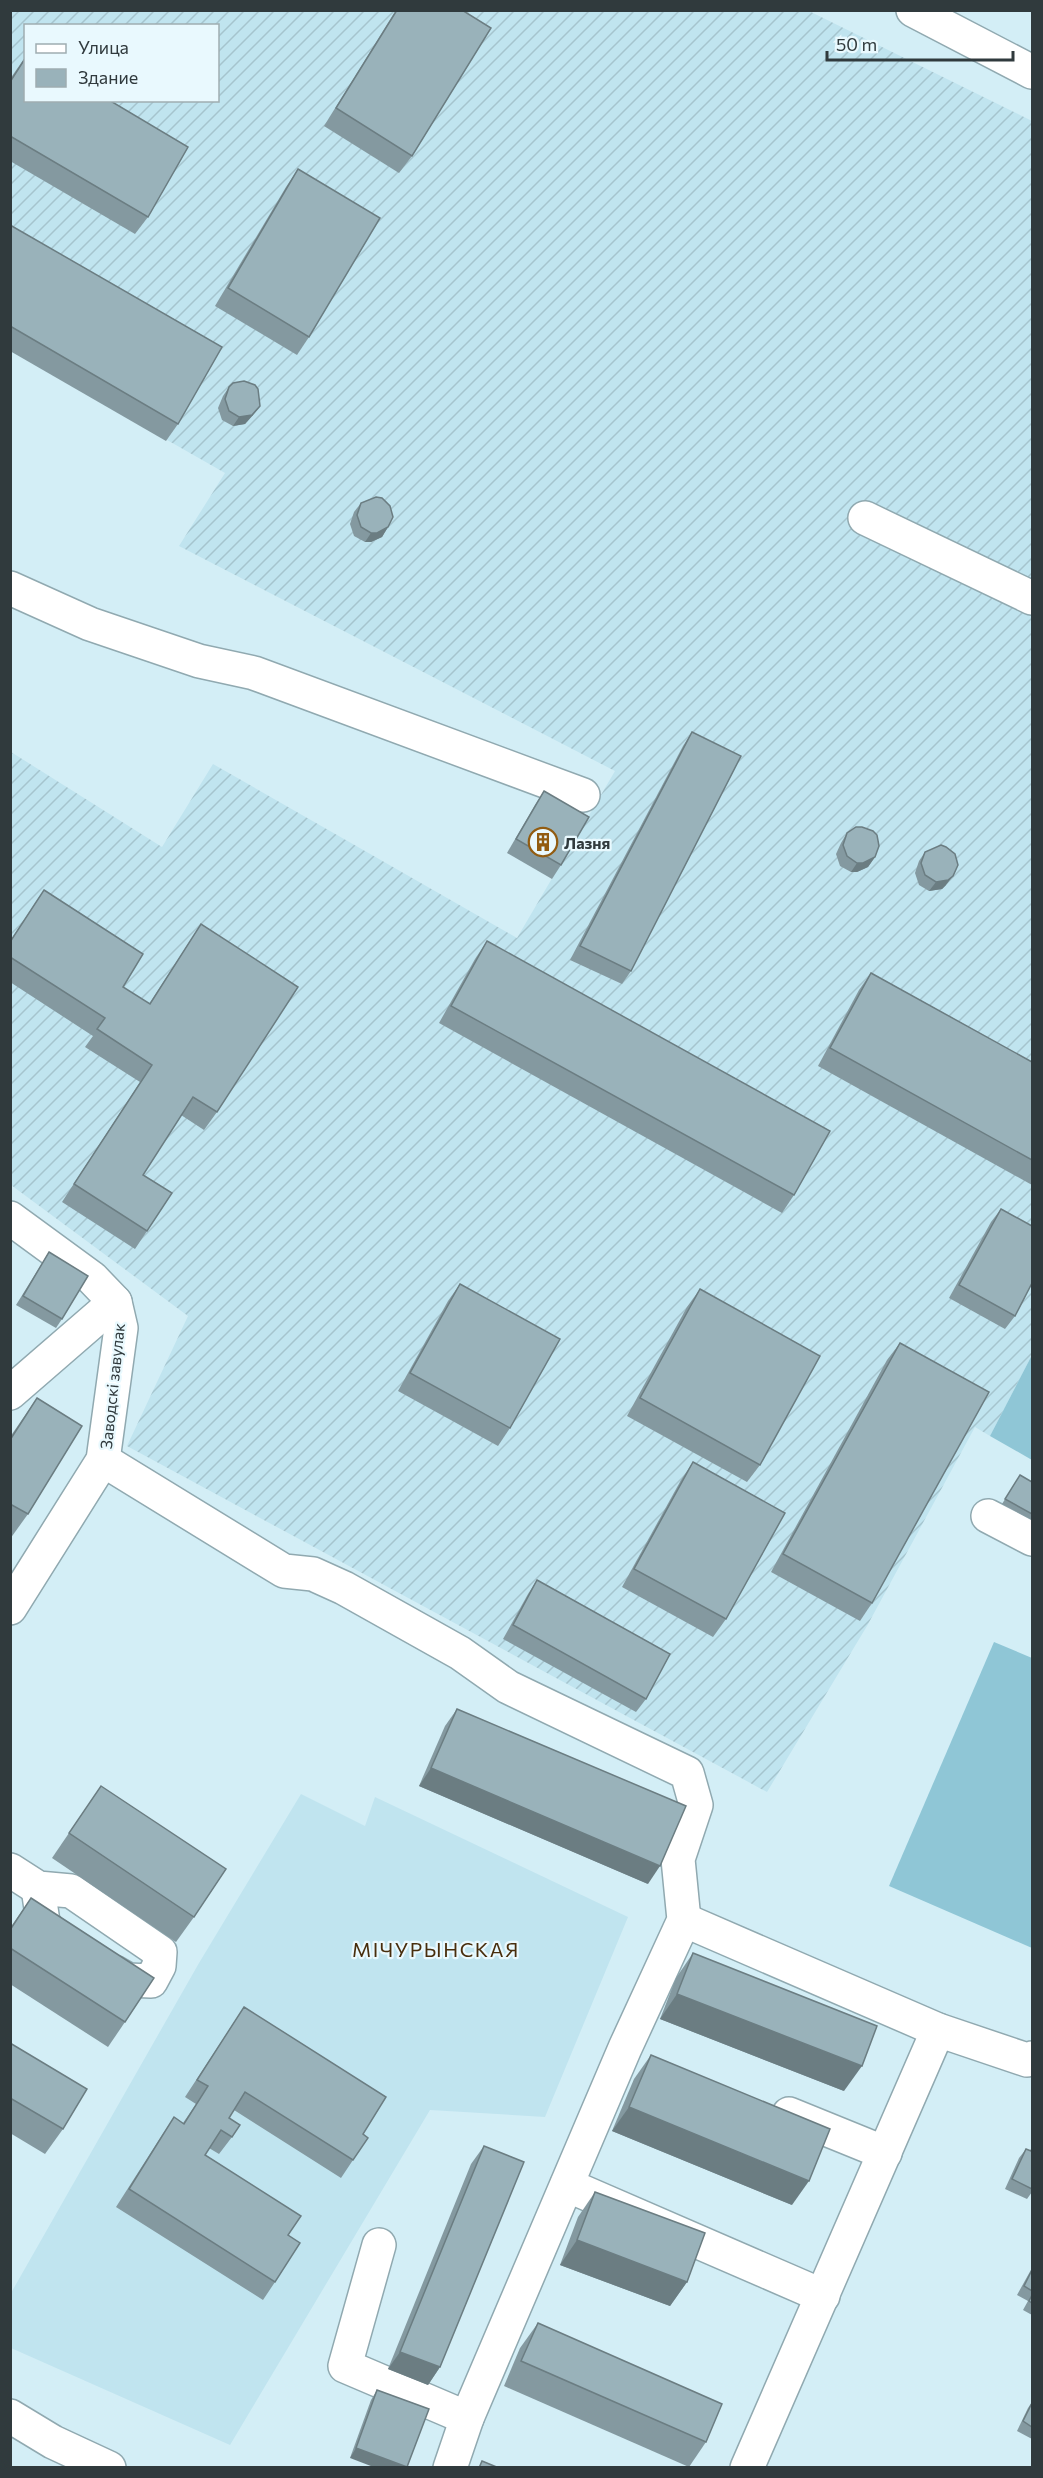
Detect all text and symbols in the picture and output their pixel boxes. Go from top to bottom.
legend [24,24,219,102]
scale bar [827,24,1013,62]
text: 50 m [836,33,877,55]
text: Улица [78,36,129,58]
text: Здание [78,66,138,88]
building icon: Лазня [527,826,559,858]
place label: Лазня [564,833,610,852]
street label: Заводскі завулак [96,1322,128,1450]
district label: МІЧУРЫНСКАЯ [352,1937,520,1961]

